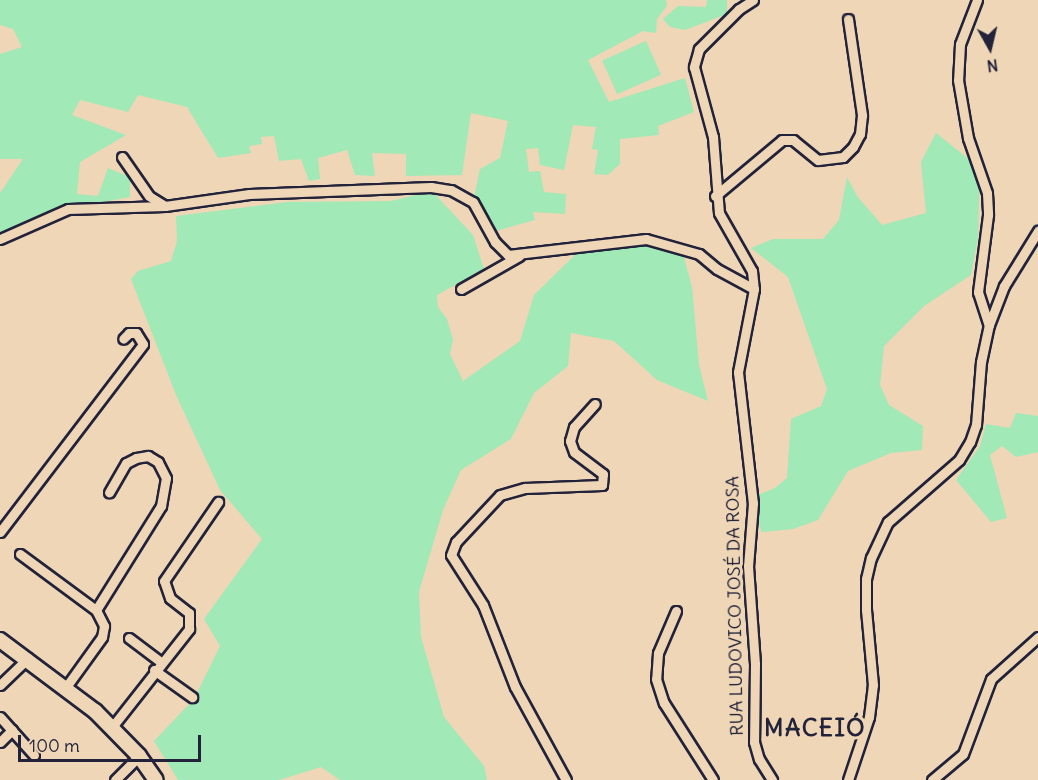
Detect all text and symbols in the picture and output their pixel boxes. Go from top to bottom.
north arrow [960,18,1020,78]
text: N [986,55,999,76]
street label: RUA LUDOVICO JOSÉ DA ROSA [722,476,748,736]
district label: MACEIÓ [764,714,866,742]
scale bar [21,723,204,761]
text: 100 m [29,734,80,757]

